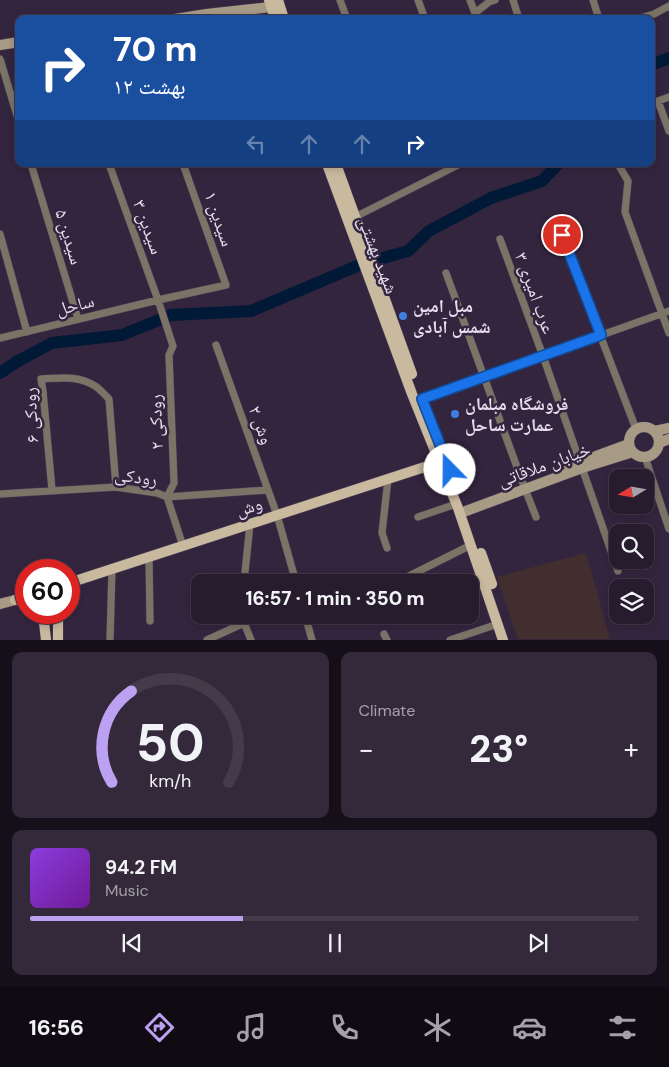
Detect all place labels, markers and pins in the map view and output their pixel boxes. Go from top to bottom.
pin [541,214,583,256]
place label: مبل امین شمس آبادی [413,294,491,339]
marker: مبل امین شمس آبادی [397,310,409,322]
place label: فروشگاه مبلمان عمارت ساحل [465,392,568,437]
marker: فروشگاه مبلمان عمارت ساحل [449,408,461,420]

